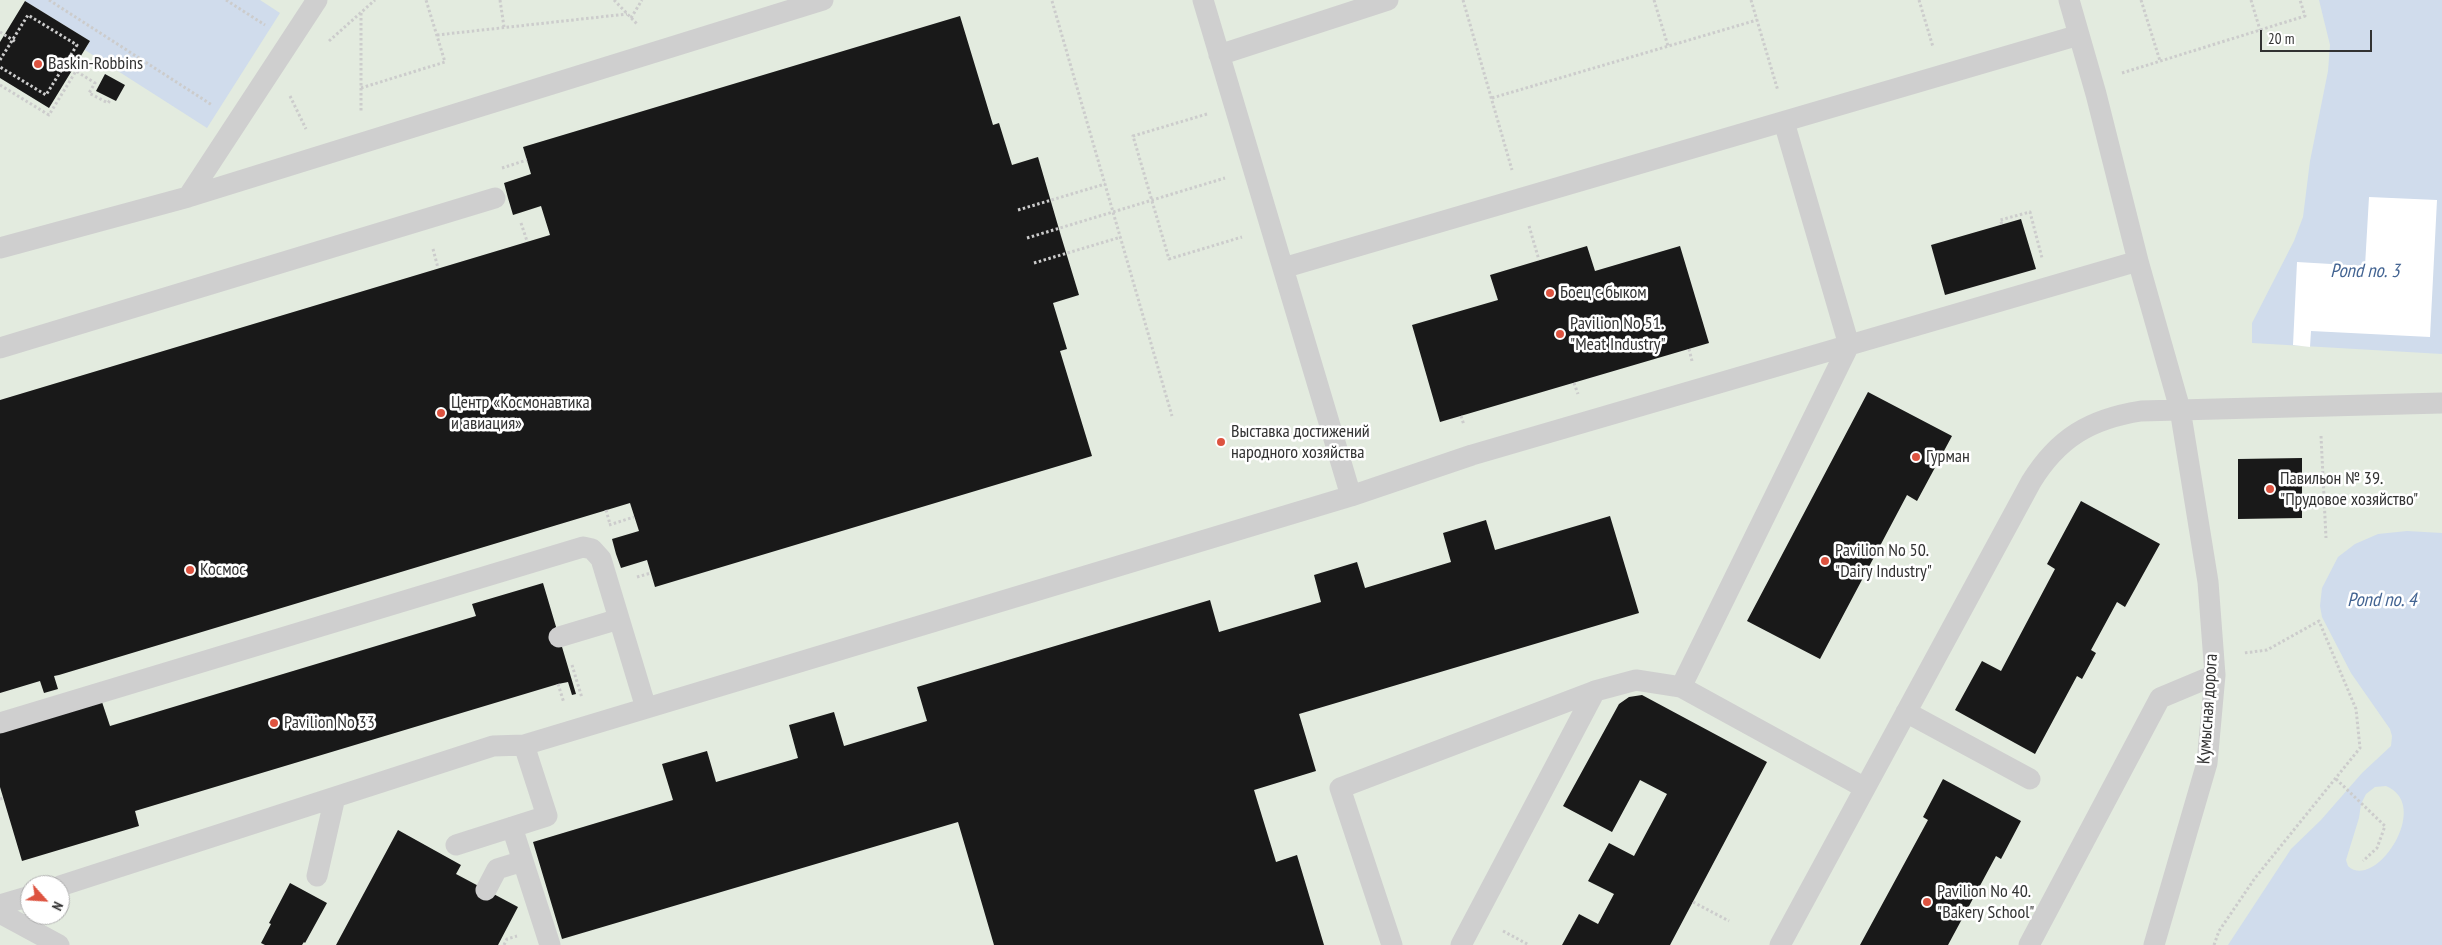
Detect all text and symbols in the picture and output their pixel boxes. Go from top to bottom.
scale bar [2262,20,2374,52]
text: 20 m [2268,29,2294,48]
place label: Baskin-Robbins [48,53,143,75]
marker: Baskin-Robbins [32,58,44,70]
water label: Pond no. 3 [2330,261,2400,283]
place label: Боец с быком [1560,282,1647,304]
marker: Боец с быком [1544,287,1556,299]
place label: Pavilion No 51. "Meat Industry" [1570,313,1666,356]
marker: Pavilion No 51. "Meat Industry" [1554,328,1566,340]
place label: Центр «Космонавтика и авиация» [451,392,590,434]
marker: Центр «Космонавтика и авиация» [435,407,447,419]
place label: Выставка достижений народного хозяйства [1231,421,1370,464]
marker: Выставка достижений народного хозяйства [1215,436,1227,448]
place label: Гурман [1926,446,1970,468]
marker: Гурман [1910,451,1922,463]
place label: Павильон № 39. "Прудовое хозяйство" [2280,468,2418,510]
marker: Павильон № 39. "Прудовое хозяйство" [2264,483,2276,495]
place label: Pavilion No 50. "Dairy Industry" [1835,540,1932,582]
marker: Pavilion No 50. "Dairy Industry" [1819,555,1831,567]
place label: Космос [200,559,246,581]
marker: Космос [184,564,196,576]
water label: Pond no. 4 [2347,590,2417,612]
street label: Кумысная дорога [2193,653,2223,765]
place label: Pavilion No 33 [284,712,375,734]
marker: Pavilion No 33 [268,717,280,729]
north arrow [20,875,70,925]
place label: Pavilion No 40. "Bakery School" [1937,881,2035,924]
marker: Pavilion No 40. "Bakery School" [1921,896,1933,908]
text: N [48,899,67,913]

